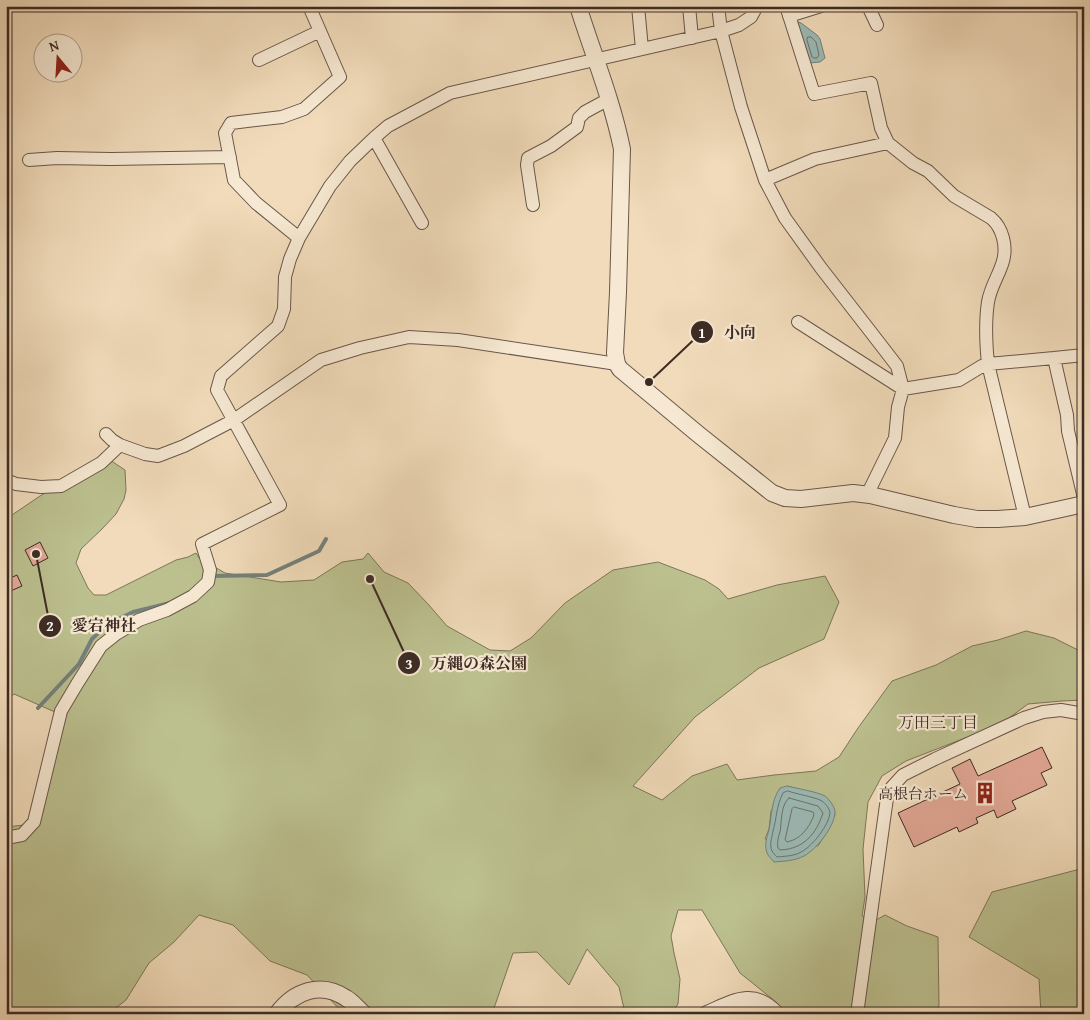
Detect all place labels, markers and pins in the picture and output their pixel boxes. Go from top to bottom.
callout: 小向 [689,317,766,348]
callout: 愛宕神社 [37,610,146,641]
callout: 万縄の森公園 [396,648,537,679]
building icon: 高根台ホーム [972,780,998,806]
place label: 高根台ホーム [878,783,968,804]

